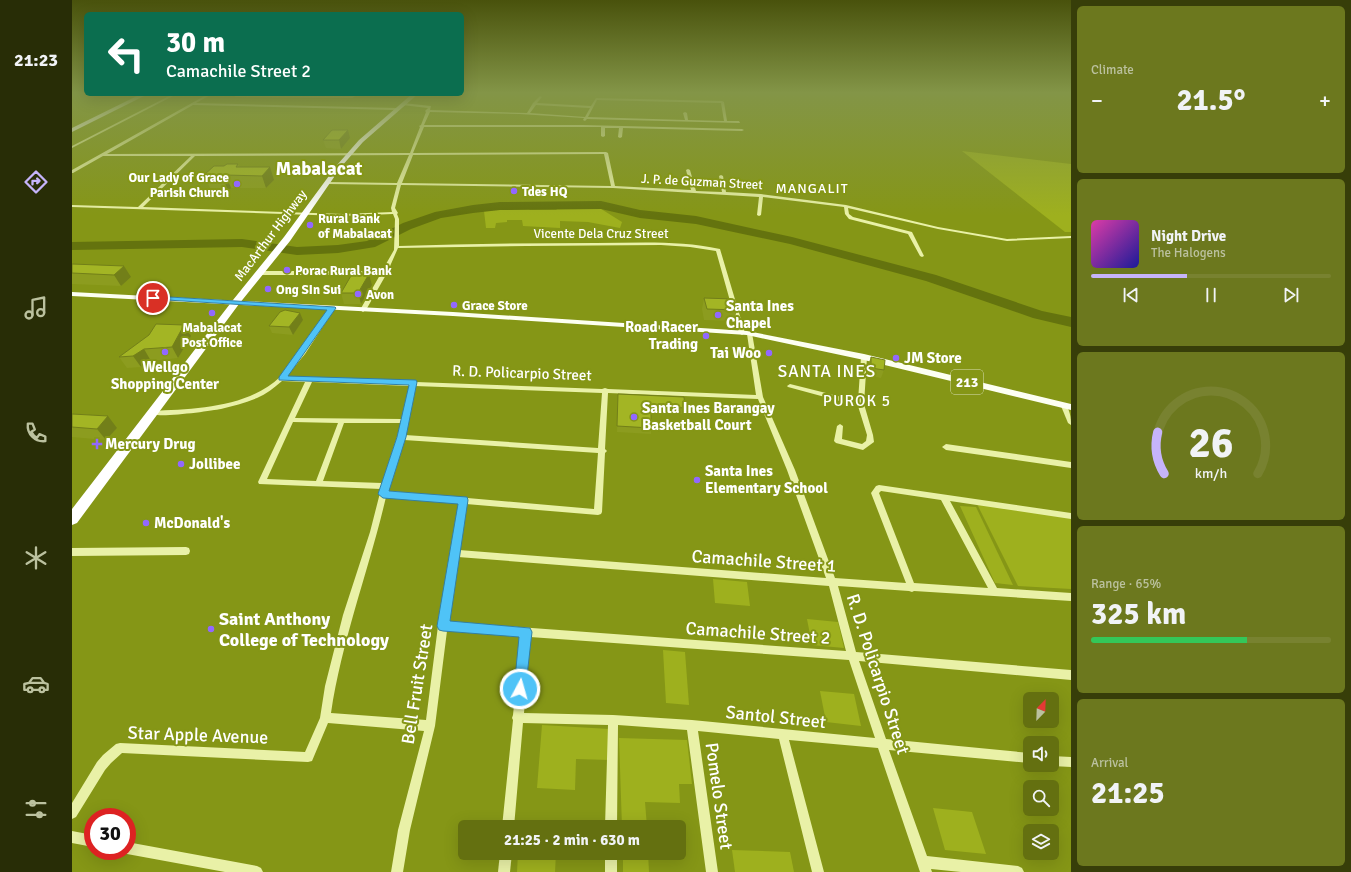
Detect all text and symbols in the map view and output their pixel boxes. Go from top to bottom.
text: 30 m [166,26,225,60]
icon: left [100,28,152,80]
text: 21:23 [14,49,58,71]
text: Camachile Street 2 [166,60,311,82]
text: Climate [1091,62,1134,78]
text: 21.5° [1176,82,1246,119]
text: − [1091,87,1103,114]
text: + [1319,87,1331,114]
district label: Mabalacat [276,157,362,181]
icon: directions [22,168,50,196]
place label: Our Lady of Grace Parish Church [128,170,230,201]
street label: J. P. de Guzman Street [641,171,764,193]
marker: Our Lady of Grace Parish Church [232,179,242,189]
district label: MANGALIT [775,180,849,197]
place label: Tdes HQ [522,184,568,200]
marker: Tdes HQ [509,186,519,196]
street label: MacArthur Highway [231,187,310,284]
place label: Rural Bank of Mabalacat [318,211,392,242]
marker: Rural Bank of Mabalacat [305,220,315,230]
street label: Vicente Dela Cruz Street [534,226,669,242]
text: Night Drive [1151,227,1226,245]
text: The Halogens [1151,245,1226,261]
place label: Porac Rural Bank [295,263,392,279]
marker: Porac Rural Bank [282,265,292,275]
pin [136,281,170,315]
place label: Ong SIn Sui [276,282,341,298]
marker: Ong SIn Sui [263,284,273,294]
icon: previous [1120,284,1142,306]
icon: pause [1200,284,1222,306]
icon: next [1280,284,1302,306]
icon: arrive [142,287,164,309]
place label: Avon [366,287,394,303]
marker: Avon [353,289,363,299]
icon: music [22,294,50,322]
place label: Santa Ines Chapel [726,297,794,332]
place label: Grace Store [462,298,528,314]
marker: Grace Store [449,300,459,310]
marker: Mabalacat Post Office [207,308,217,318]
marker: Santa Ines Chapel [713,310,723,320]
place label: Road Racer Trading [625,318,698,353]
place label: Mabalacat Post Office [182,320,243,351]
marker: Road Racer Trading [701,331,711,341]
place label: Tai Woo [710,344,761,362]
marker: Wellgo Shopping Center [160,347,170,357]
marker: Tai Woo [764,348,774,358]
place label: JM Store [904,349,962,367]
marker: JM Store [891,353,901,363]
place label: Wellgo Shopping Center [111,358,219,393]
district label: SANTA INES [778,361,876,382]
street label: R. D. Policarpio Street [452,362,592,384]
road number: 213 [951,370,983,394]
district label: PUROK 5 [823,391,891,411]
place label: Santa Ines Barangay Basketball Court [642,399,775,434]
marker: Santa Ines Barangay Basketball Court [629,412,639,422]
text: 26 [1189,418,1233,469]
icon: phone [22,419,50,447]
place label: Mercury Drug [105,435,196,453]
marker: Mercury Drug [92,439,102,449]
place label: Jollibee [189,455,240,473]
marker: Jollibee [176,459,186,469]
place label: Santa Ines Elementary School [705,462,828,497]
text: km/h [1195,465,1227,482]
marker: Santa Ines Elementary School [692,475,702,485]
place label: McDonald's [154,514,231,532]
marker: McDonald's [141,518,151,528]
icon: climate [22,544,50,572]
street label: Camachile Street 1 [691,545,837,577]
text: Range · 65% [1091,576,1161,592]
street label: R. D. Policarpio Street [842,591,914,757]
text: 325 km [1091,596,1186,633]
place label: Saint Anthony College of Technology [219,608,389,651]
street label: Camachile Street 2 [685,617,831,649]
street label: Bell Fruit Street [397,622,437,746]
marker: Saint Anthony College of Technology [206,624,216,634]
position arrow [499,668,541,710]
icon: car [22,670,50,698]
north arrow [1023,692,1059,728]
map controls [1023,692,1059,860]
street label: Santol Street [725,701,827,733]
street label: Star Apple Avenue [127,722,269,748]
button: sound [1023,736,1059,772]
street label: Pomelo Street [701,741,737,851]
text: Arrival [1091,755,1128,771]
text: 21:25 [1091,775,1165,812]
button: search [1023,780,1059,816]
icon: filters [22,795,50,823]
speed limit sign: 30 [84,808,136,860]
button: layers [1023,824,1059,860]
text: 21:25 · 2 min · 630 m [504,831,640,849]

